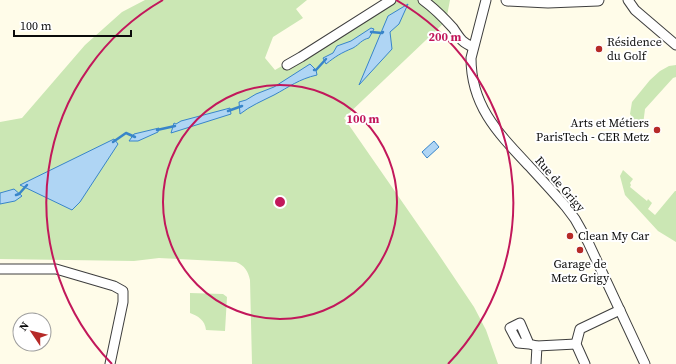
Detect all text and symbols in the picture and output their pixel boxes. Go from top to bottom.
scale bar [14,12,131,38]
text: 100 m [20,18,52,34]
text: 200 m [429,29,462,45]
place label: Résidence du Golf [607,34,662,64]
marker: Résidence du Golf [594,44,604,54]
text: 100 m [347,111,380,127]
place label: Arts et Métiers ParisTech - CER Metz [536,115,650,145]
marker: Arts et Métiers ParisTech - CER Metz [652,125,662,135]
street label: Rue de Grigy [531,153,589,216]
centre of rings [273,195,287,209]
place label: Clean My Car [578,228,649,244]
marker: Clean My Car [565,231,575,241]
marker: Garage de Metz Grigy [575,245,585,255]
place label: Garage de Metz Grigy [551,256,610,286]
north arrow [12,312,52,352]
text: N [16,319,33,334]

